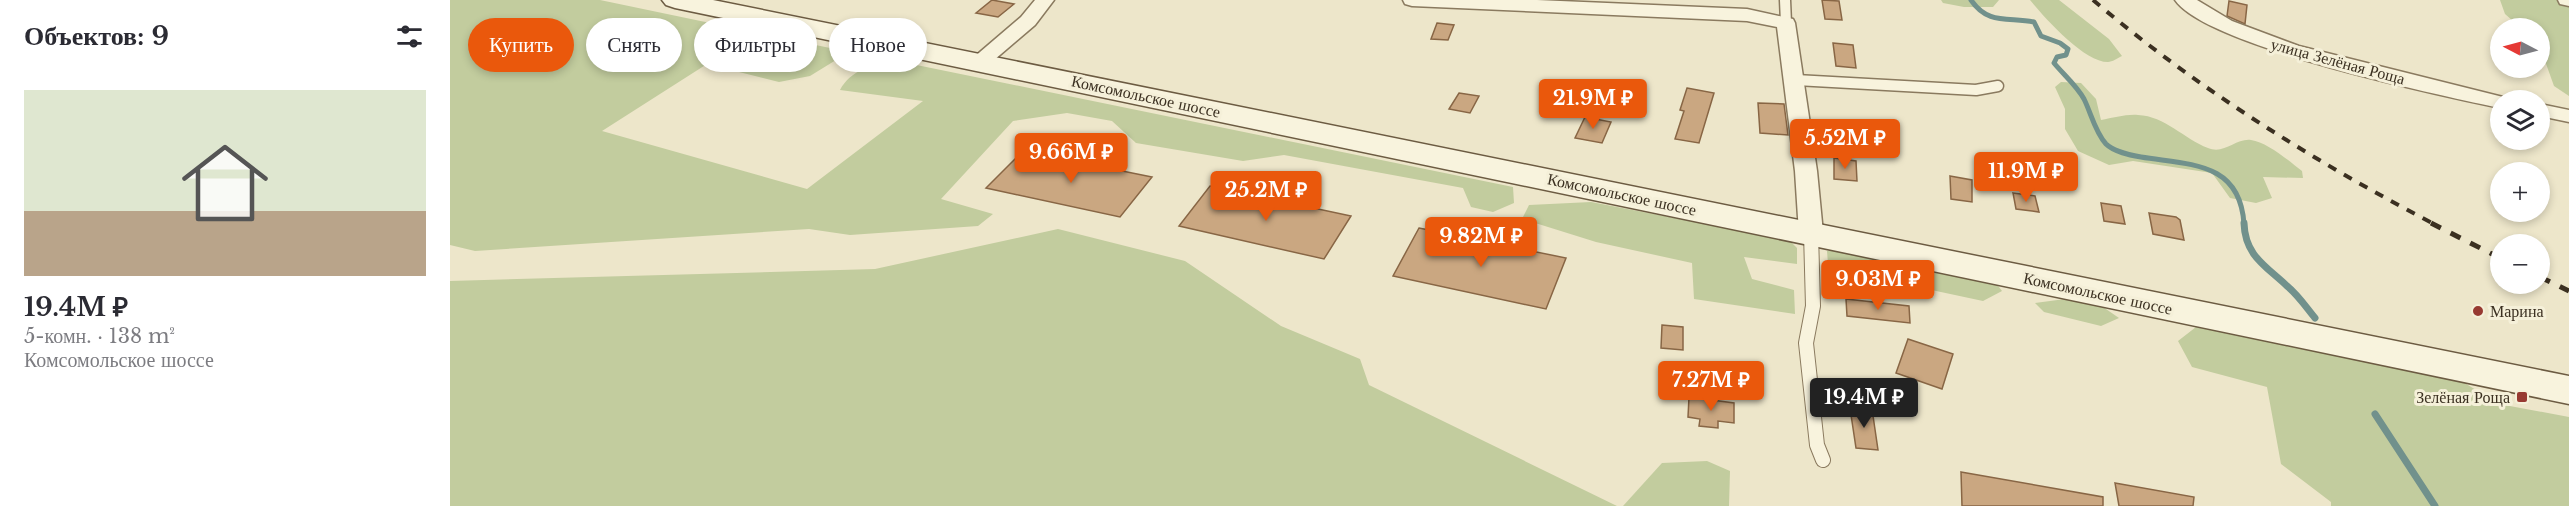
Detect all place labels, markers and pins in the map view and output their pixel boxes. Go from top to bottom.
pin: 21.9M ₽ [1538,79,1648,130]
pin: 5.52M ₽ [1790,119,1900,170]
pin: 9.66M ₽ [1016,133,1126,184]
pin: 11.9M ₽ [1971,152,2081,203]
pin: 25.2M ₽ [1211,171,1321,222]
pin: 9.82M ₽ [1426,217,1536,268]
pin: 9.03M ₽ [1823,260,1933,311]
place label: Марина [2490,301,2544,321]
marker: Марина [2471,304,2485,318]
pin: 7.27M ₽ [1656,361,1766,412]
pin: 19.4M ₽ [1809,378,1919,429]
place label: Зелёная Роща [2416,387,2510,407]
marker: Зелёная Роща [2515,390,2529,404]

